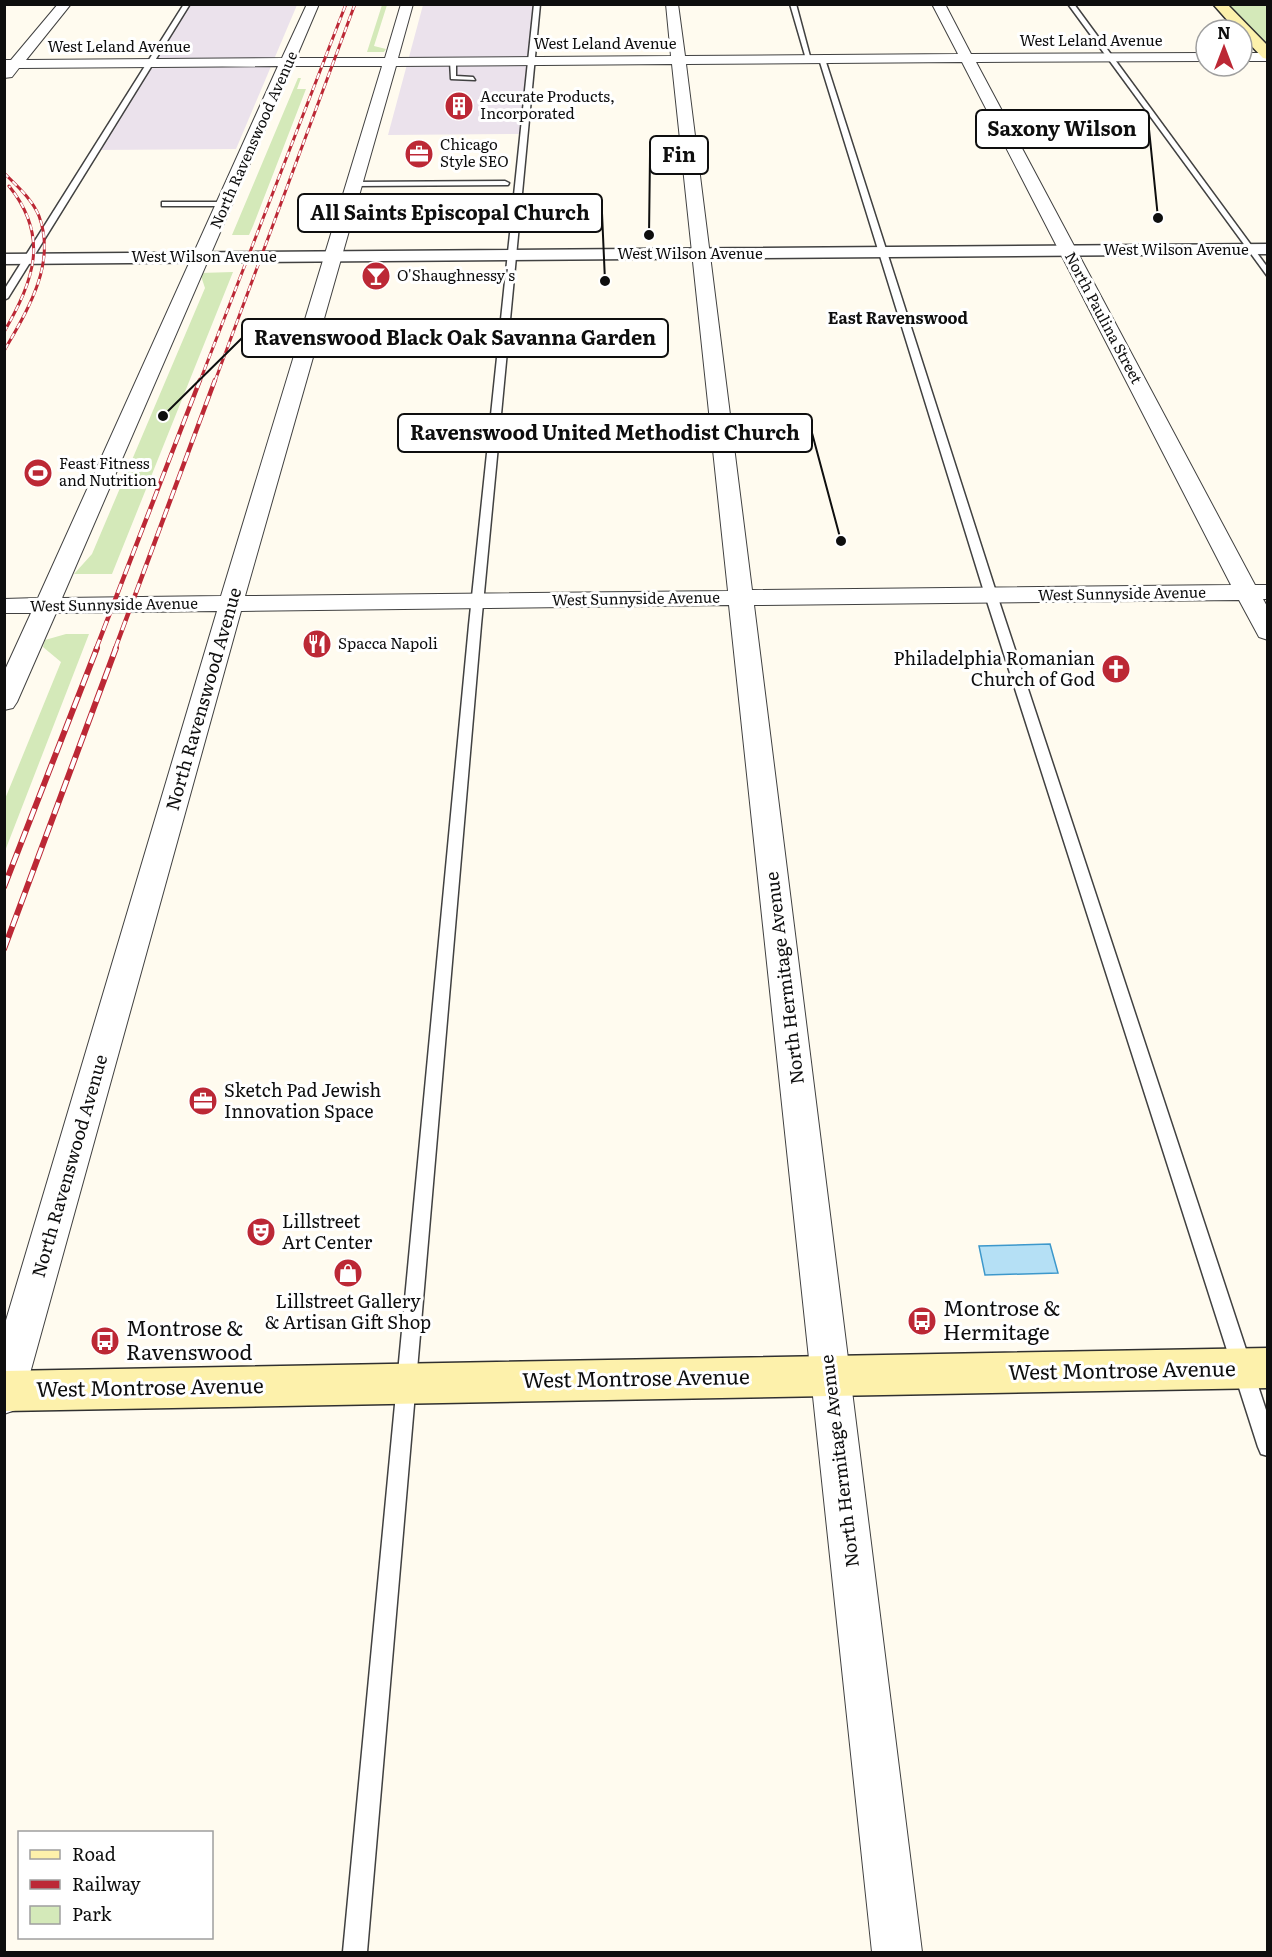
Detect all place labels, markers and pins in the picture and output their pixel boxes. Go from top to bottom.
place label: Accurate Products, Incorporated [480,84,615,124]
building icon: Accurate Products, Incorporated [443,90,475,122]
callout: Saxony Wilson [976,110,1149,148]
place label: Chicago Style SEO [440,132,509,172]
callout: Fin [650,136,708,174]
office icon: Chicago Style SEO [403,138,435,170]
callout: All Saints Episcopal Church [298,194,602,232]
bar icon: O'Shaughnessy's [360,260,392,292]
place label: O'Shaughnessy's [397,263,515,286]
callout: Ravenswood Black Oak Savanna Garden [242,319,668,357]
callout: Ravenswood United Methodist Church [398,414,812,452]
place label: Feast Fitness and Nutrition [59,451,157,491]
sports icon: Feast Fitness and Nutrition [22,457,54,489]
restaurant icon: Spacca Napoli [301,628,333,660]
place label: Spacca Napoli [338,631,438,654]
place label: Philadelphia Romanian Church of God [894,644,1095,692]
church icon: Philadelphia Romanian Church of God [1100,653,1132,685]
place label: Sketch Pad Jewish Innovation Space [224,1076,381,1124]
office icon: Sketch Pad Jewish Innovation Space [187,1085,219,1117]
place label: Lillstreet Art Center [282,1207,373,1255]
theatre icon: Lillstreet Art Center [245,1216,277,1248]
shop icon: Lillstreet Gallery & Artisan Gift Shop [332,1257,364,1289]
place label: Lillstreet Gallery & Artisan Gift Shop [265,1287,431,1335]
place label: Montrose & Hermitage [943,1291,1060,1346]
bus stop icon: Montrose & Hermitage [906,1305,938,1337]
place label: Montrose & Ravenswood [126,1311,253,1366]
bus stop icon: Montrose & Ravenswood [89,1325,121,1357]

